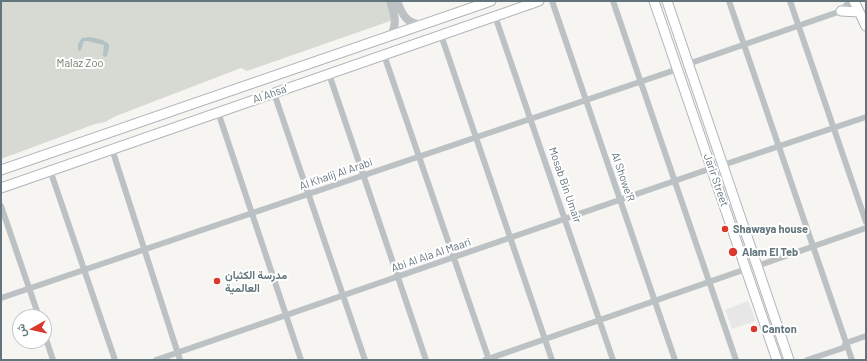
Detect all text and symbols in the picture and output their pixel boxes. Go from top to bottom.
park label: Malaz Zoo [57,56,103,70]
street label: Al Ahsa' [251,82,289,106]
street label: Mosab Bin Umair [546,145,584,225]
street label: Al Showe'R [608,151,638,203]
street label: Jarir Street [701,152,731,208]
street label: Al Khalij Al Arabi [298,155,374,193]
place label: Shawaya house [733,222,808,236]
marker: Shawaya house [720,224,730,234]
street label: Abi Al Ala Al Maari [389,235,473,275]
place label: Alam El Teb [742,245,798,259]
marker: Alam El Teb [727,246,739,258]
place label: مدرسة الكثبان العالمية [225,268,287,294]
marker: مدرسة الكثبان العالمية [212,276,222,286]
north arrow [12,309,52,349]
place label: Canton [762,322,797,336]
text: ش [13,323,28,338]
marker: Canton [749,324,759,334]

